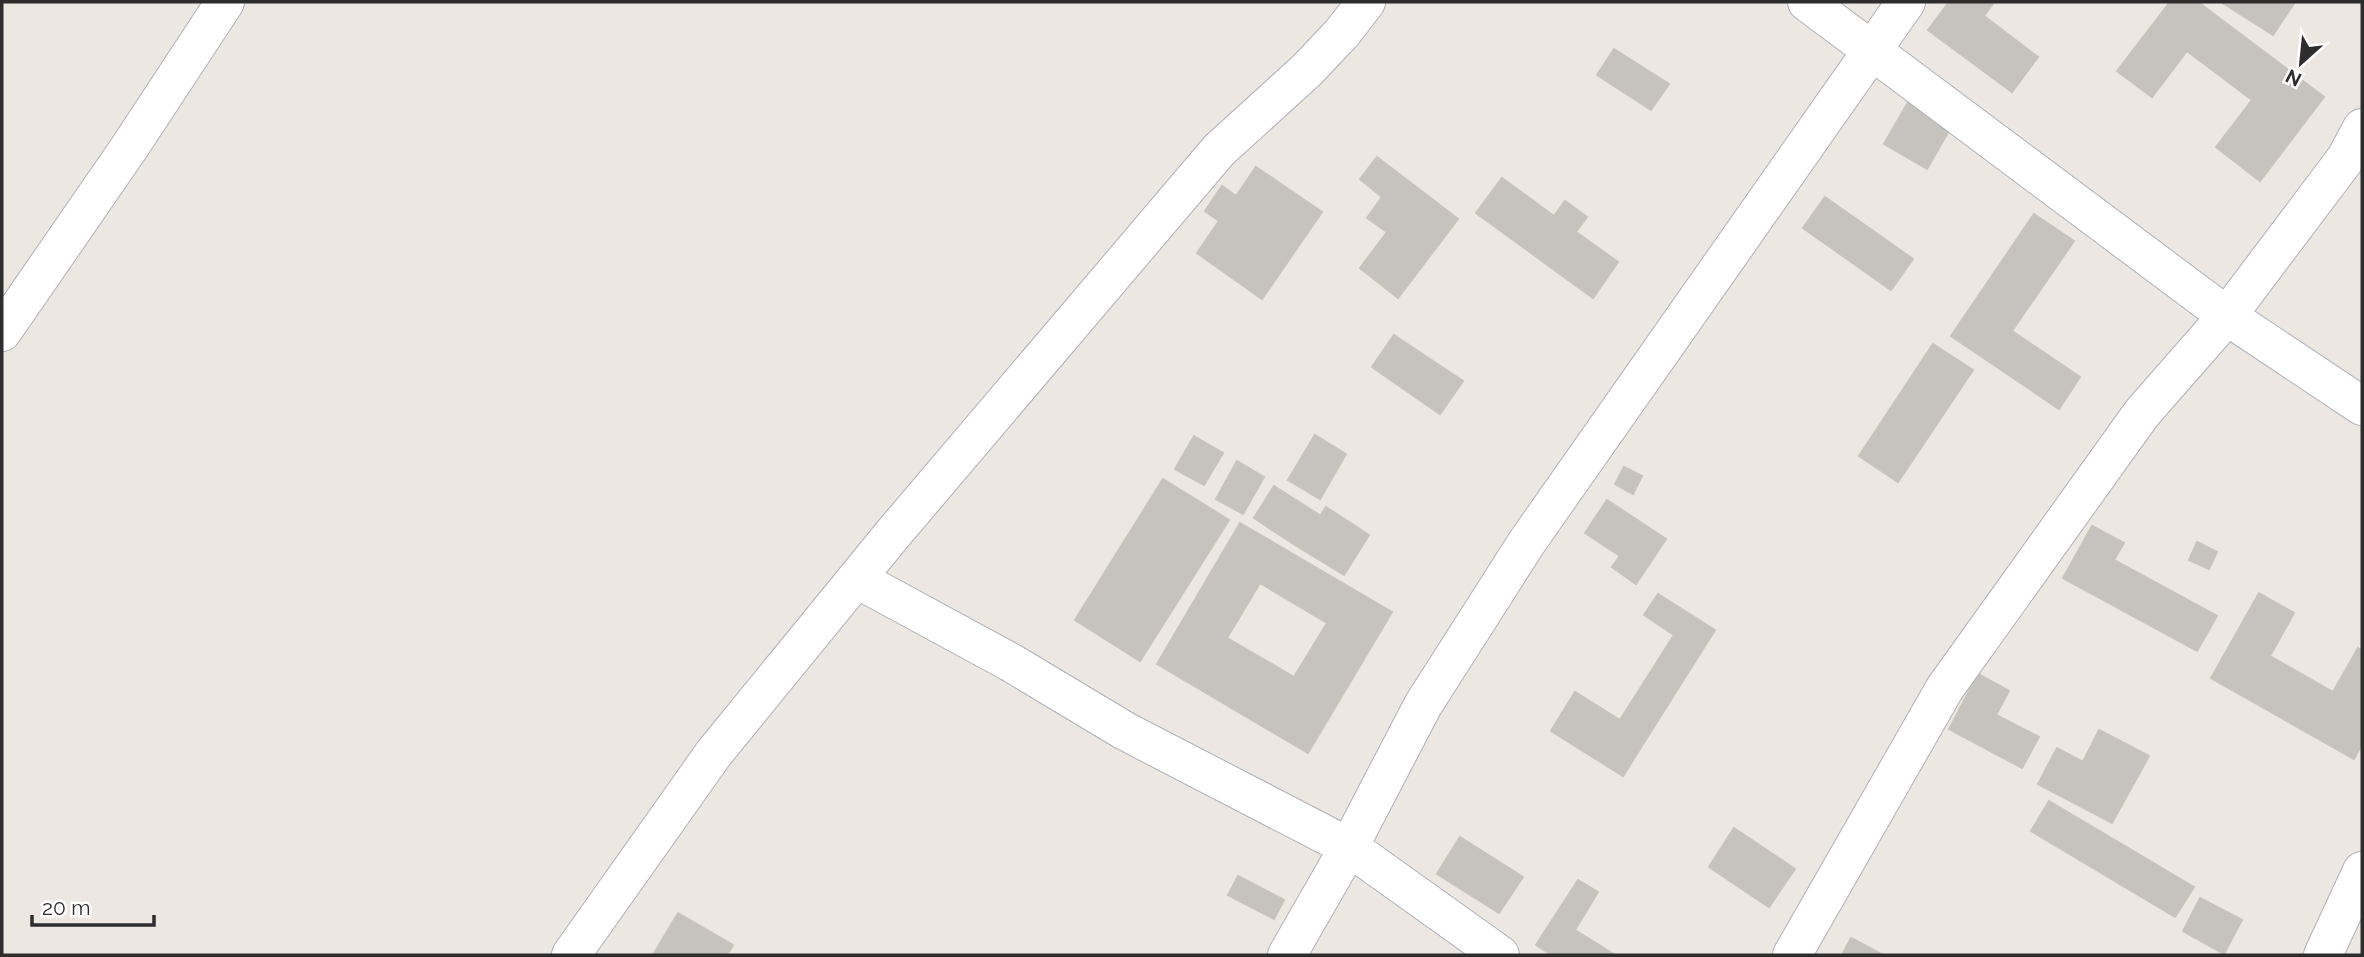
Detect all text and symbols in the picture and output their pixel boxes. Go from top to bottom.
north arrow [2266,28,2336,98]
text: N [2282,65,2305,91]
scale bar [32,884,154,928]
text: 20 m [42,895,90,920]

